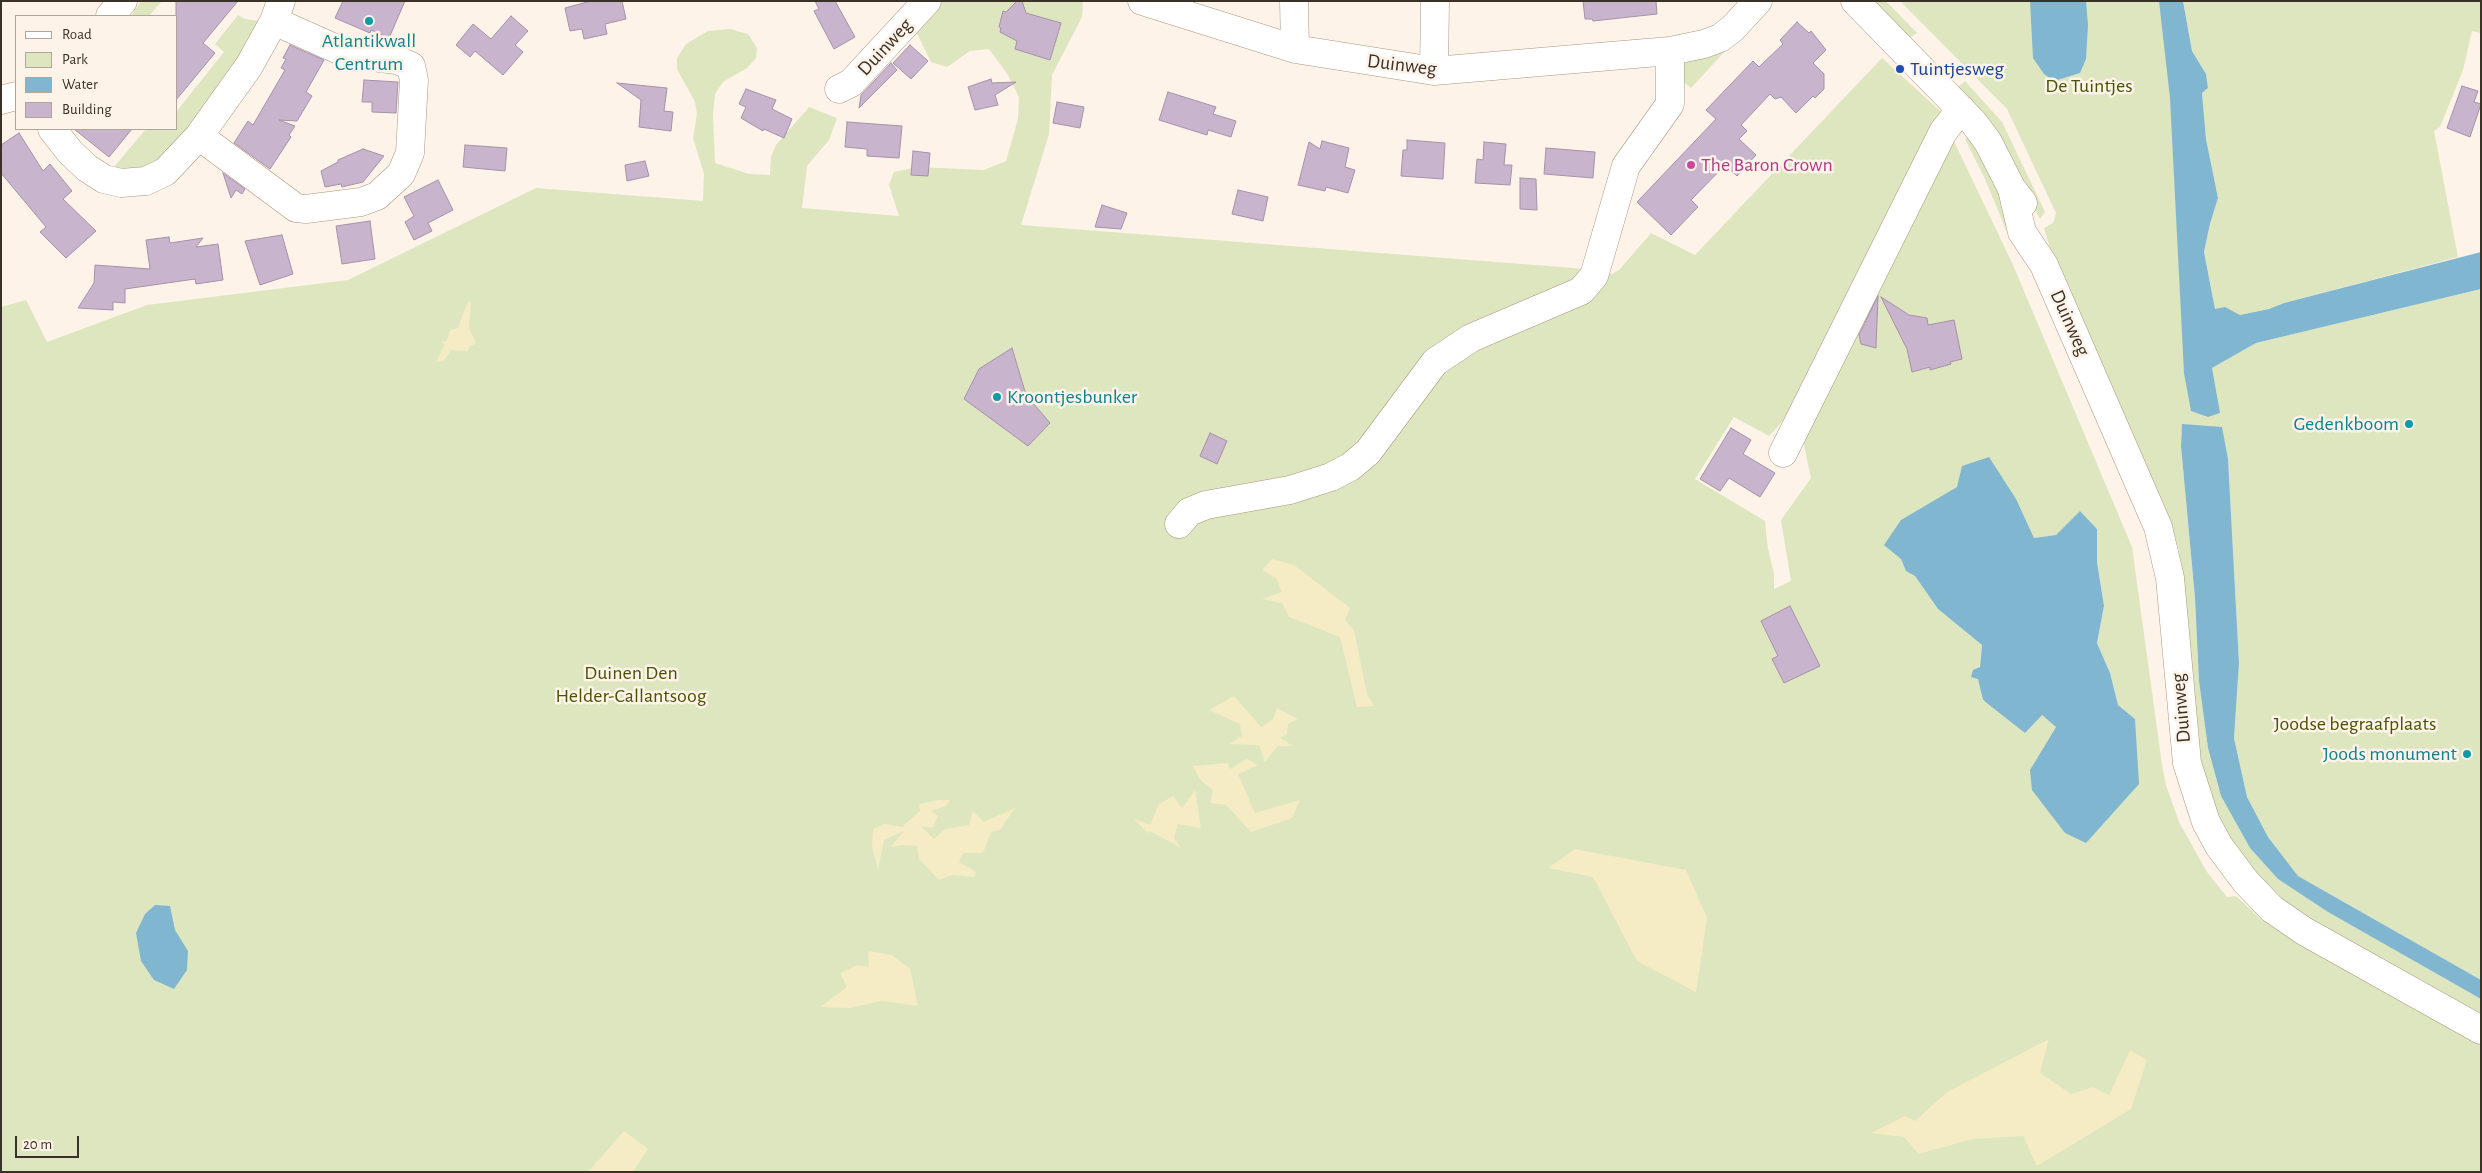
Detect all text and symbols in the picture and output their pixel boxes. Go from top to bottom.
street label: Duinweg [852,13,918,81]
legend [15,15,178,130]
marker: Atlantikwall Centrum [363,15,375,27]
text: Road [62,27,92,42]
place label: Atlantikwall Centrum [322,29,416,76]
street label: Duinweg [1366,49,1438,81]
text: Park [62,52,88,67]
place label: Tuintjesweg [1910,57,2004,81]
marker: Tuintjesweg [1894,63,1906,75]
park label: De Tuintjes [2045,74,2133,98]
text: Water [62,77,98,92]
text: Building [62,102,112,117]
place label: The Baron Crown [1701,153,1833,177]
marker: The Baron Crown [1685,159,1697,171]
street label: Duinweg [2045,286,2095,360]
place label: Kroontjesbunker [1007,385,1137,409]
marker: Kroontjesbunker [991,391,1003,403]
place label: Gedenkboom [2293,412,2399,436]
marker: Gedenkboom [2403,418,2415,430]
park label: Duinen Den Helder-Callantsoog [556,661,706,708]
street label: Duinweg [2166,672,2196,744]
park label: Joodse begraafplaats [2274,712,2436,736]
place label: Joods monument [2323,742,2457,766]
marker: Joods monument [2461,748,2473,760]
scale bar [18,1126,81,1158]
text: 20 m [23,1137,52,1152]

